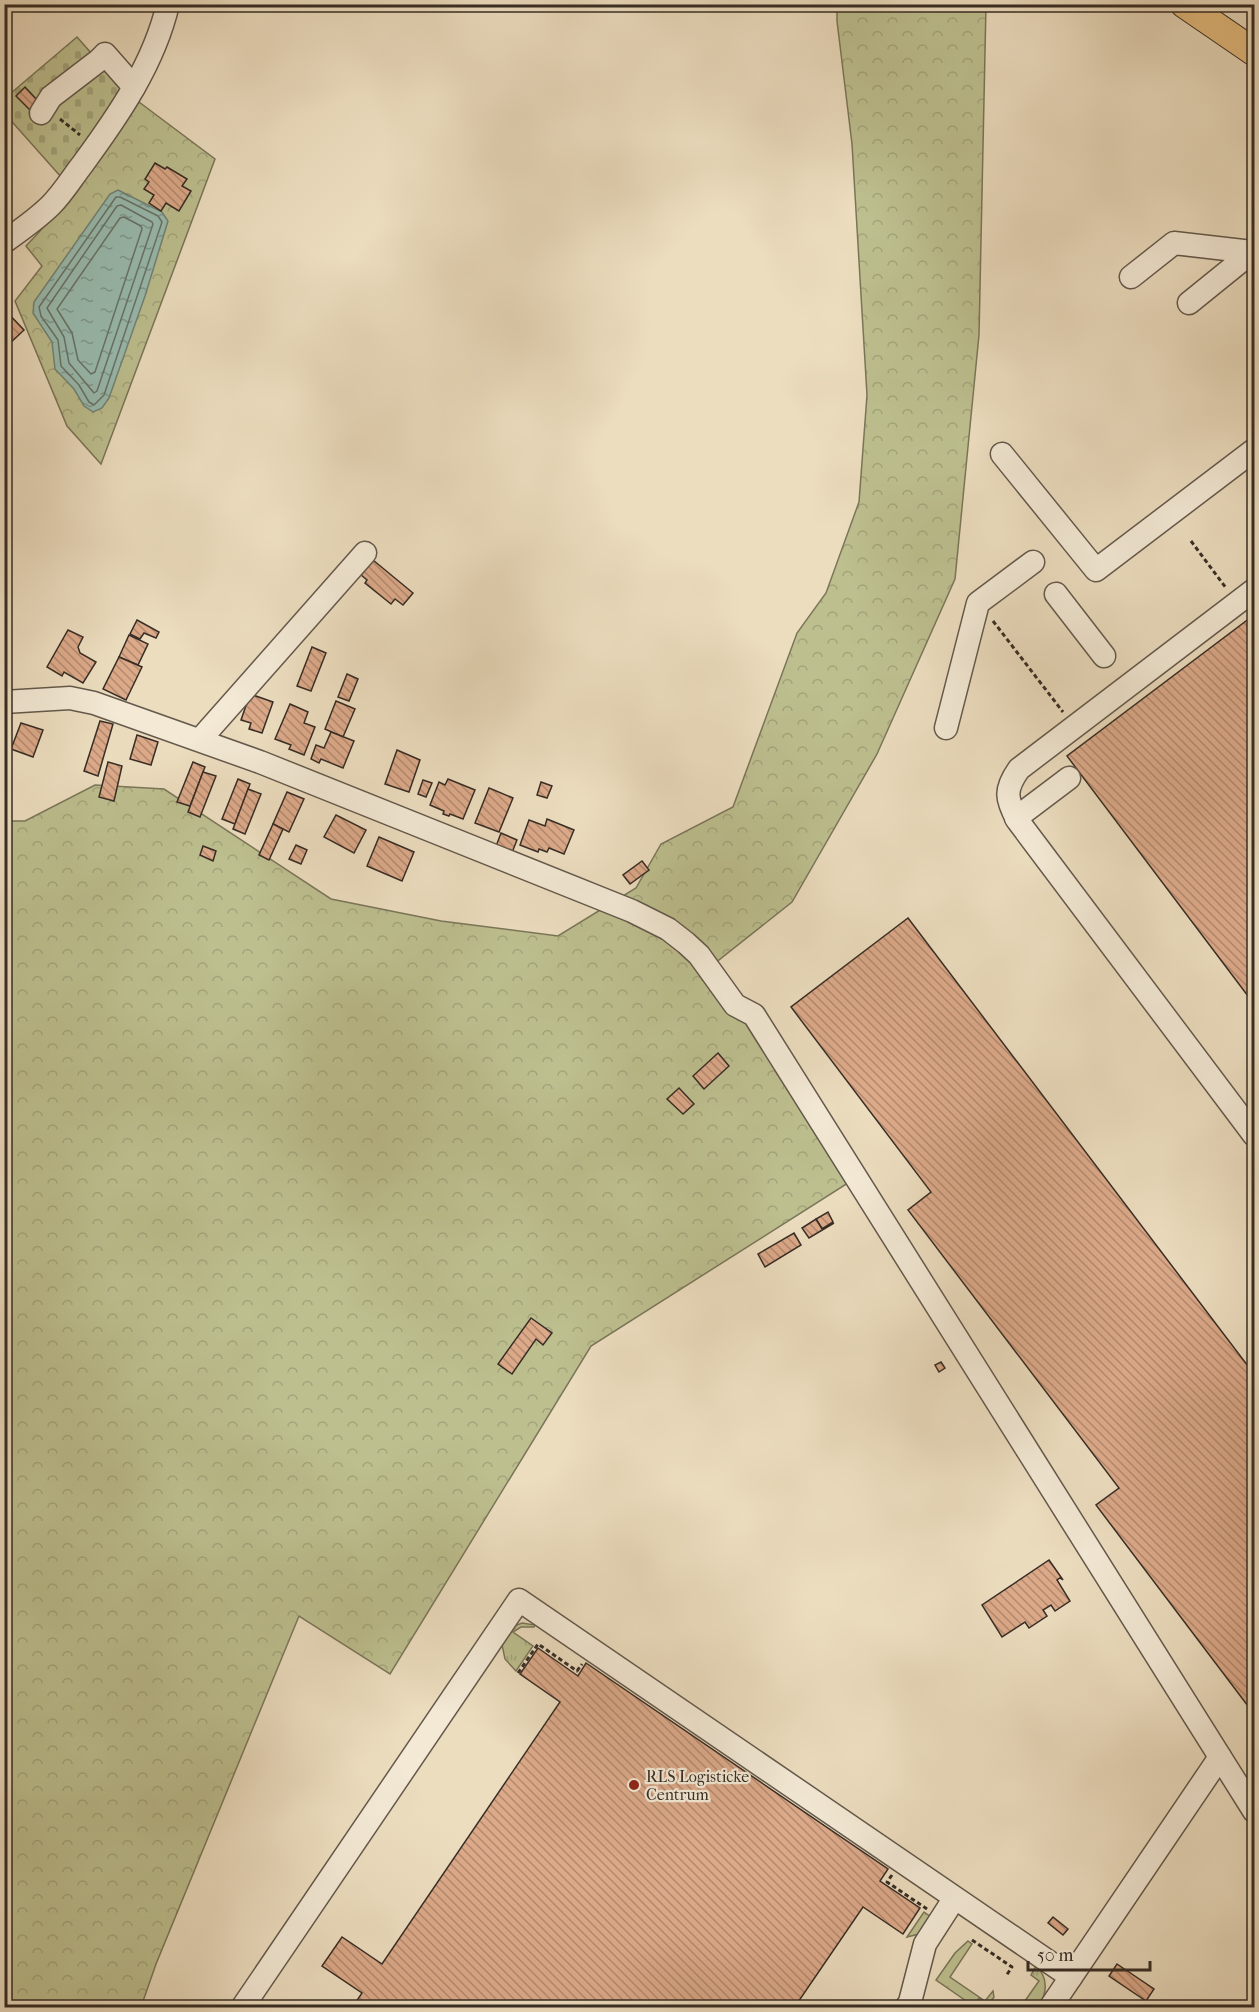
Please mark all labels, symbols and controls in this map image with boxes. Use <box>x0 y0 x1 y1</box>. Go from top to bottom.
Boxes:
place label: RLS Logisticke Centrum <box>646 1767 749 1804</box>
marker: RLS Logisticke Centrum <box>627 1778 641 1792</box>
scale bar <box>1028 1934 1150 1972</box>
text: 50 m <box>1037 1945 1074 1966</box>

